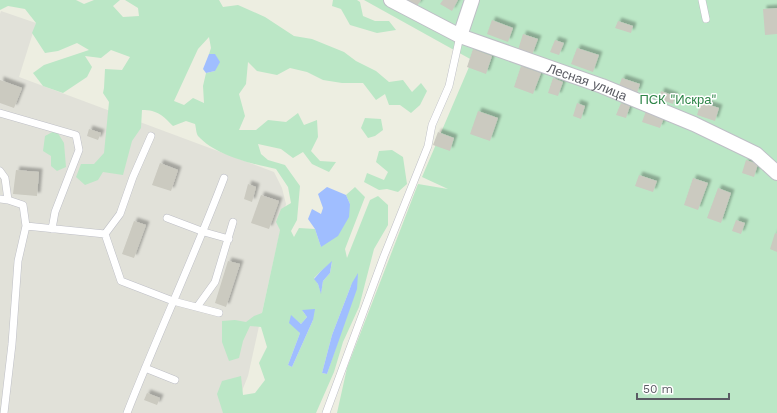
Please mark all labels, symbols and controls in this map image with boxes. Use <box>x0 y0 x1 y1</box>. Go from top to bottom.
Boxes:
street label: Лесная улица <box>545 60 630 103</box>
park label: ПСК "Искра" <box>639 92 717 107</box>
scale bar <box>637 375 729 401</box>
text: 50 m <box>643 382 673 396</box>

